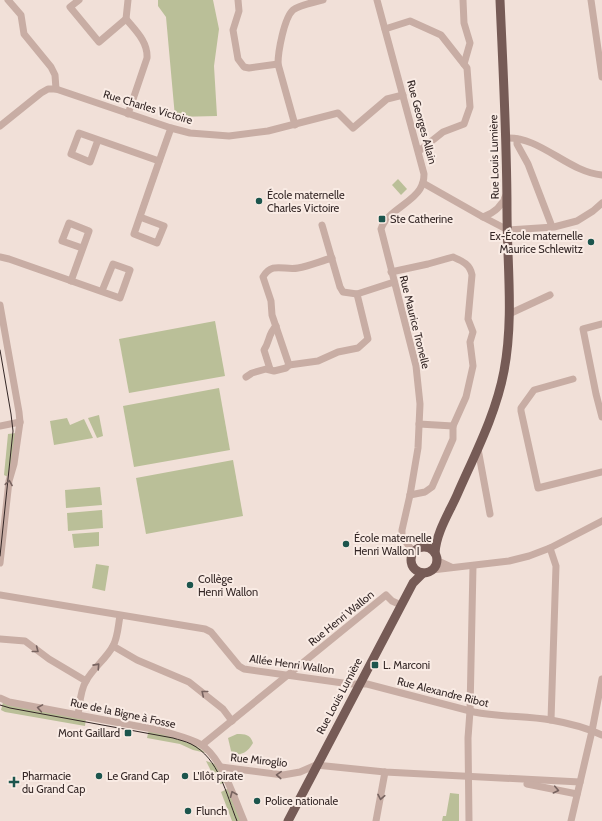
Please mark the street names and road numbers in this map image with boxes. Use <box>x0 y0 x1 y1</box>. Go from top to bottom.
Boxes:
street label: Rue Georges Allain <box>404 78 440 166</box>
street label: Rue Charles Victoire <box>102 87 195 127</box>
street label: Rue Louis Lumière <box>486 114 502 199</box>
street label: Rue Maurice Tronelle <box>397 274 433 371</box>
street label: Rue Henri Wallon <box>305 587 377 649</box>
street label: Allée Henri Wallon <box>249 651 335 677</box>
street label: Rue Louis Lumière <box>313 655 365 737</box>
street label: Rue Alexandre Ribot <box>396 674 491 710</box>
street label: Rue de la Bigne à Fosse <box>69 695 177 731</box>
street label: Rue Miroglio <box>230 750 288 770</box>

